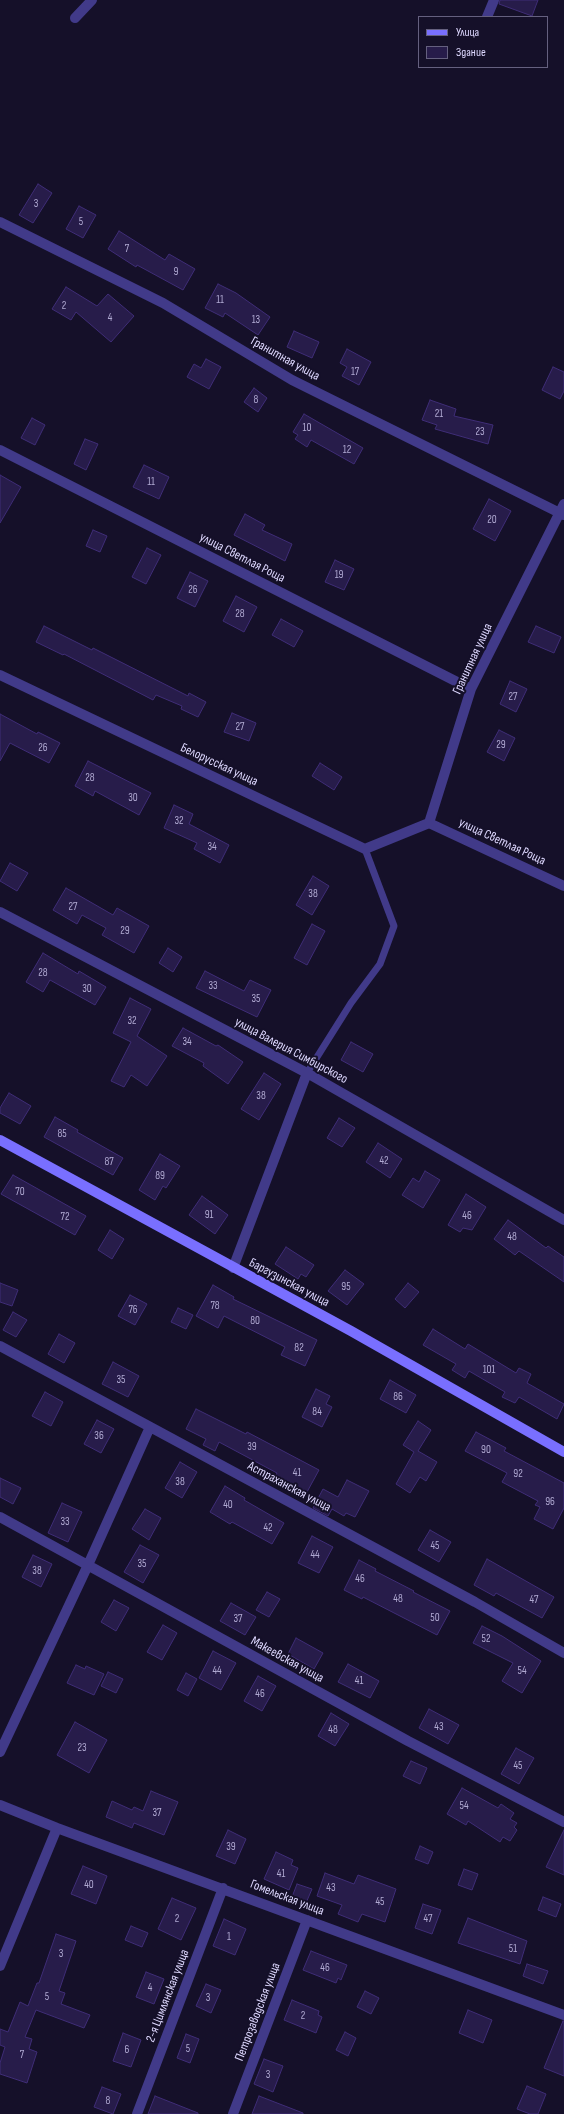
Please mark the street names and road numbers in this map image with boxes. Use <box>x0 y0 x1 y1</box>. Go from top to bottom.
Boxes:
street label: Гранитная улица <box>248 334 322 384</box>
street label: улица Светлая Роща <box>197 530 287 586</box>
street label: Гранитная улица <box>450 621 496 697</box>
street label: Белорусская улица <box>178 740 260 790</box>
street label: улица Светлая Роща <box>456 815 548 869</box>
street label: улица Валерия Симбирского <box>232 1015 350 1087</box>
street label: Баргузинская улица <box>246 1255 332 1311</box>
street label: Астраханская улица <box>245 1458 333 1516</box>
street label: Макеевская улица <box>248 1634 326 1686</box>
street label: Гомельская улица <box>248 1877 326 1919</box>
street label: 2-я Цимлянская улица <box>143 1947 193 2045</box>
street label: Петрозаводская улица <box>232 1961 284 2063</box>

